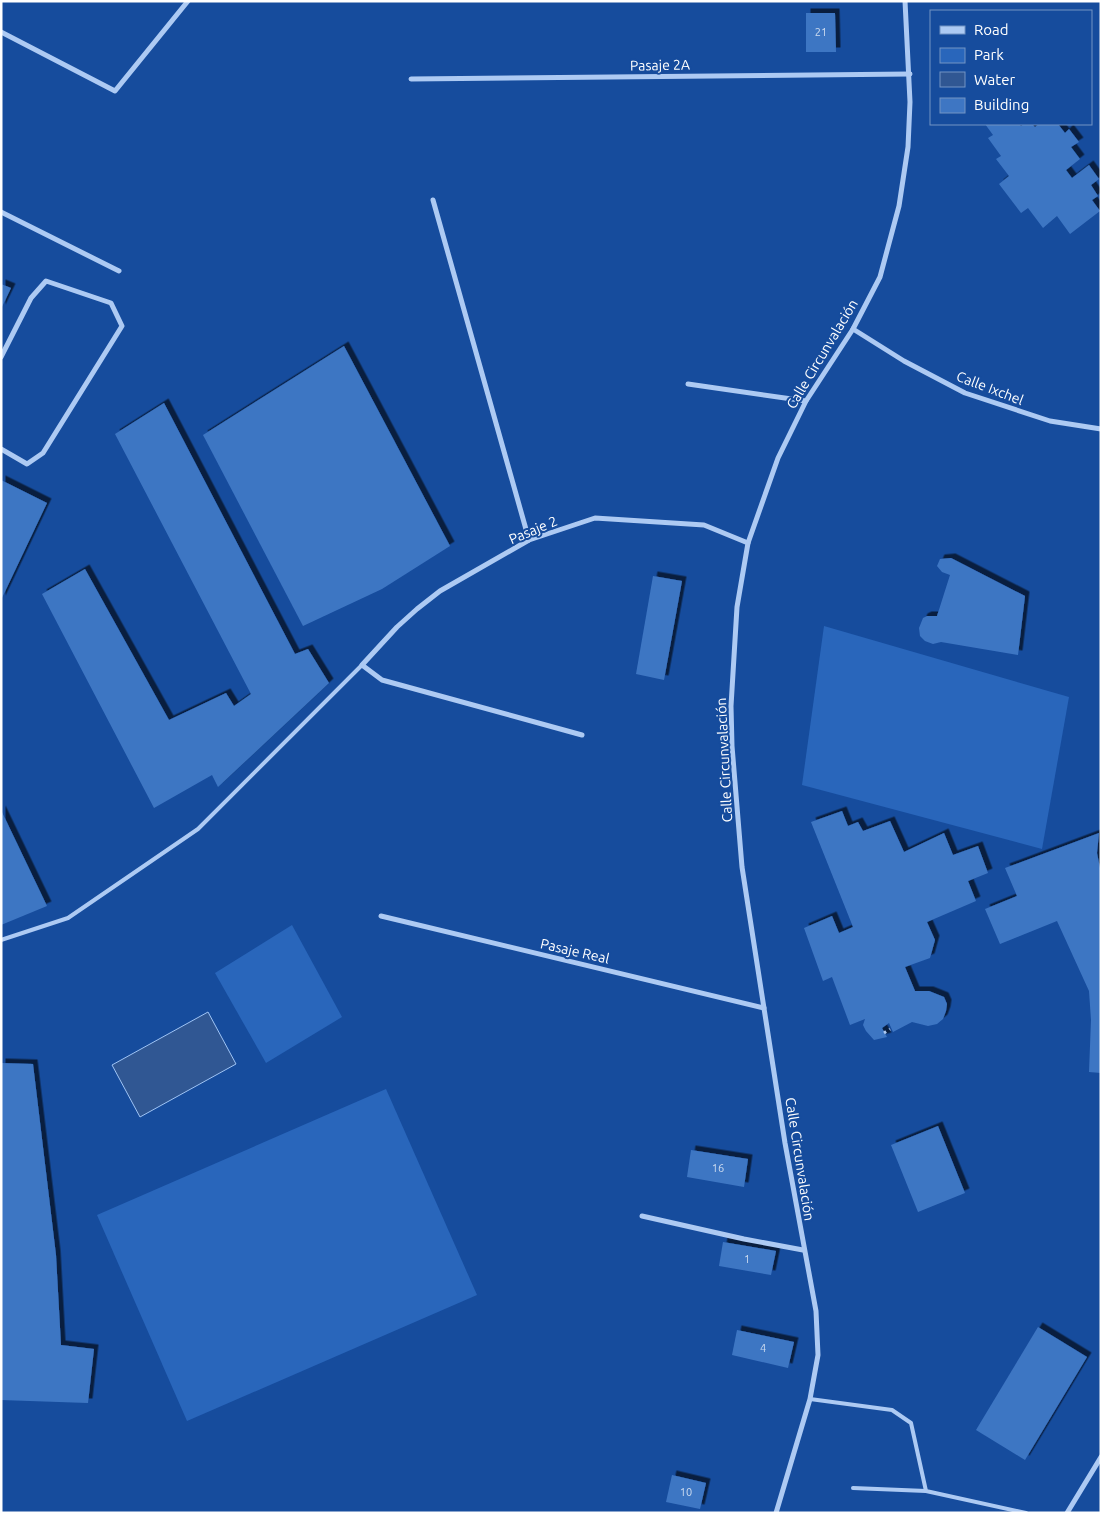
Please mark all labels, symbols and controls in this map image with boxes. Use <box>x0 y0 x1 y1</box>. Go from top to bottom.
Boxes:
legend <box>930 10 1092 125</box>
text: Road <box>974 21 1009 38</box>
house number: 21 <box>815 26 827 38</box>
text: Park <box>974 46 1004 63</box>
street label: Pasaje 2A <box>630 56 690 74</box>
text: Water <box>974 71 1015 88</box>
text: Building <box>974 96 1029 113</box>
street label: Calle Circunvalación <box>783 296 861 412</box>
street label: Calle Ixchel <box>954 368 1026 408</box>
street label: Pasaje 2 <box>506 513 560 547</box>
street label: Calle Circunvalación <box>713 697 735 823</box>
street label: Pasaje Real <box>539 935 611 967</box>
street label: Calle Circunvalación <box>782 1096 818 1222</box>
house number: 16 <box>712 1162 724 1174</box>
house number: 1 <box>744 1253 750 1265</box>
house number: 4 <box>760 1342 766 1354</box>
house number: 10 <box>680 1486 692 1498</box>

